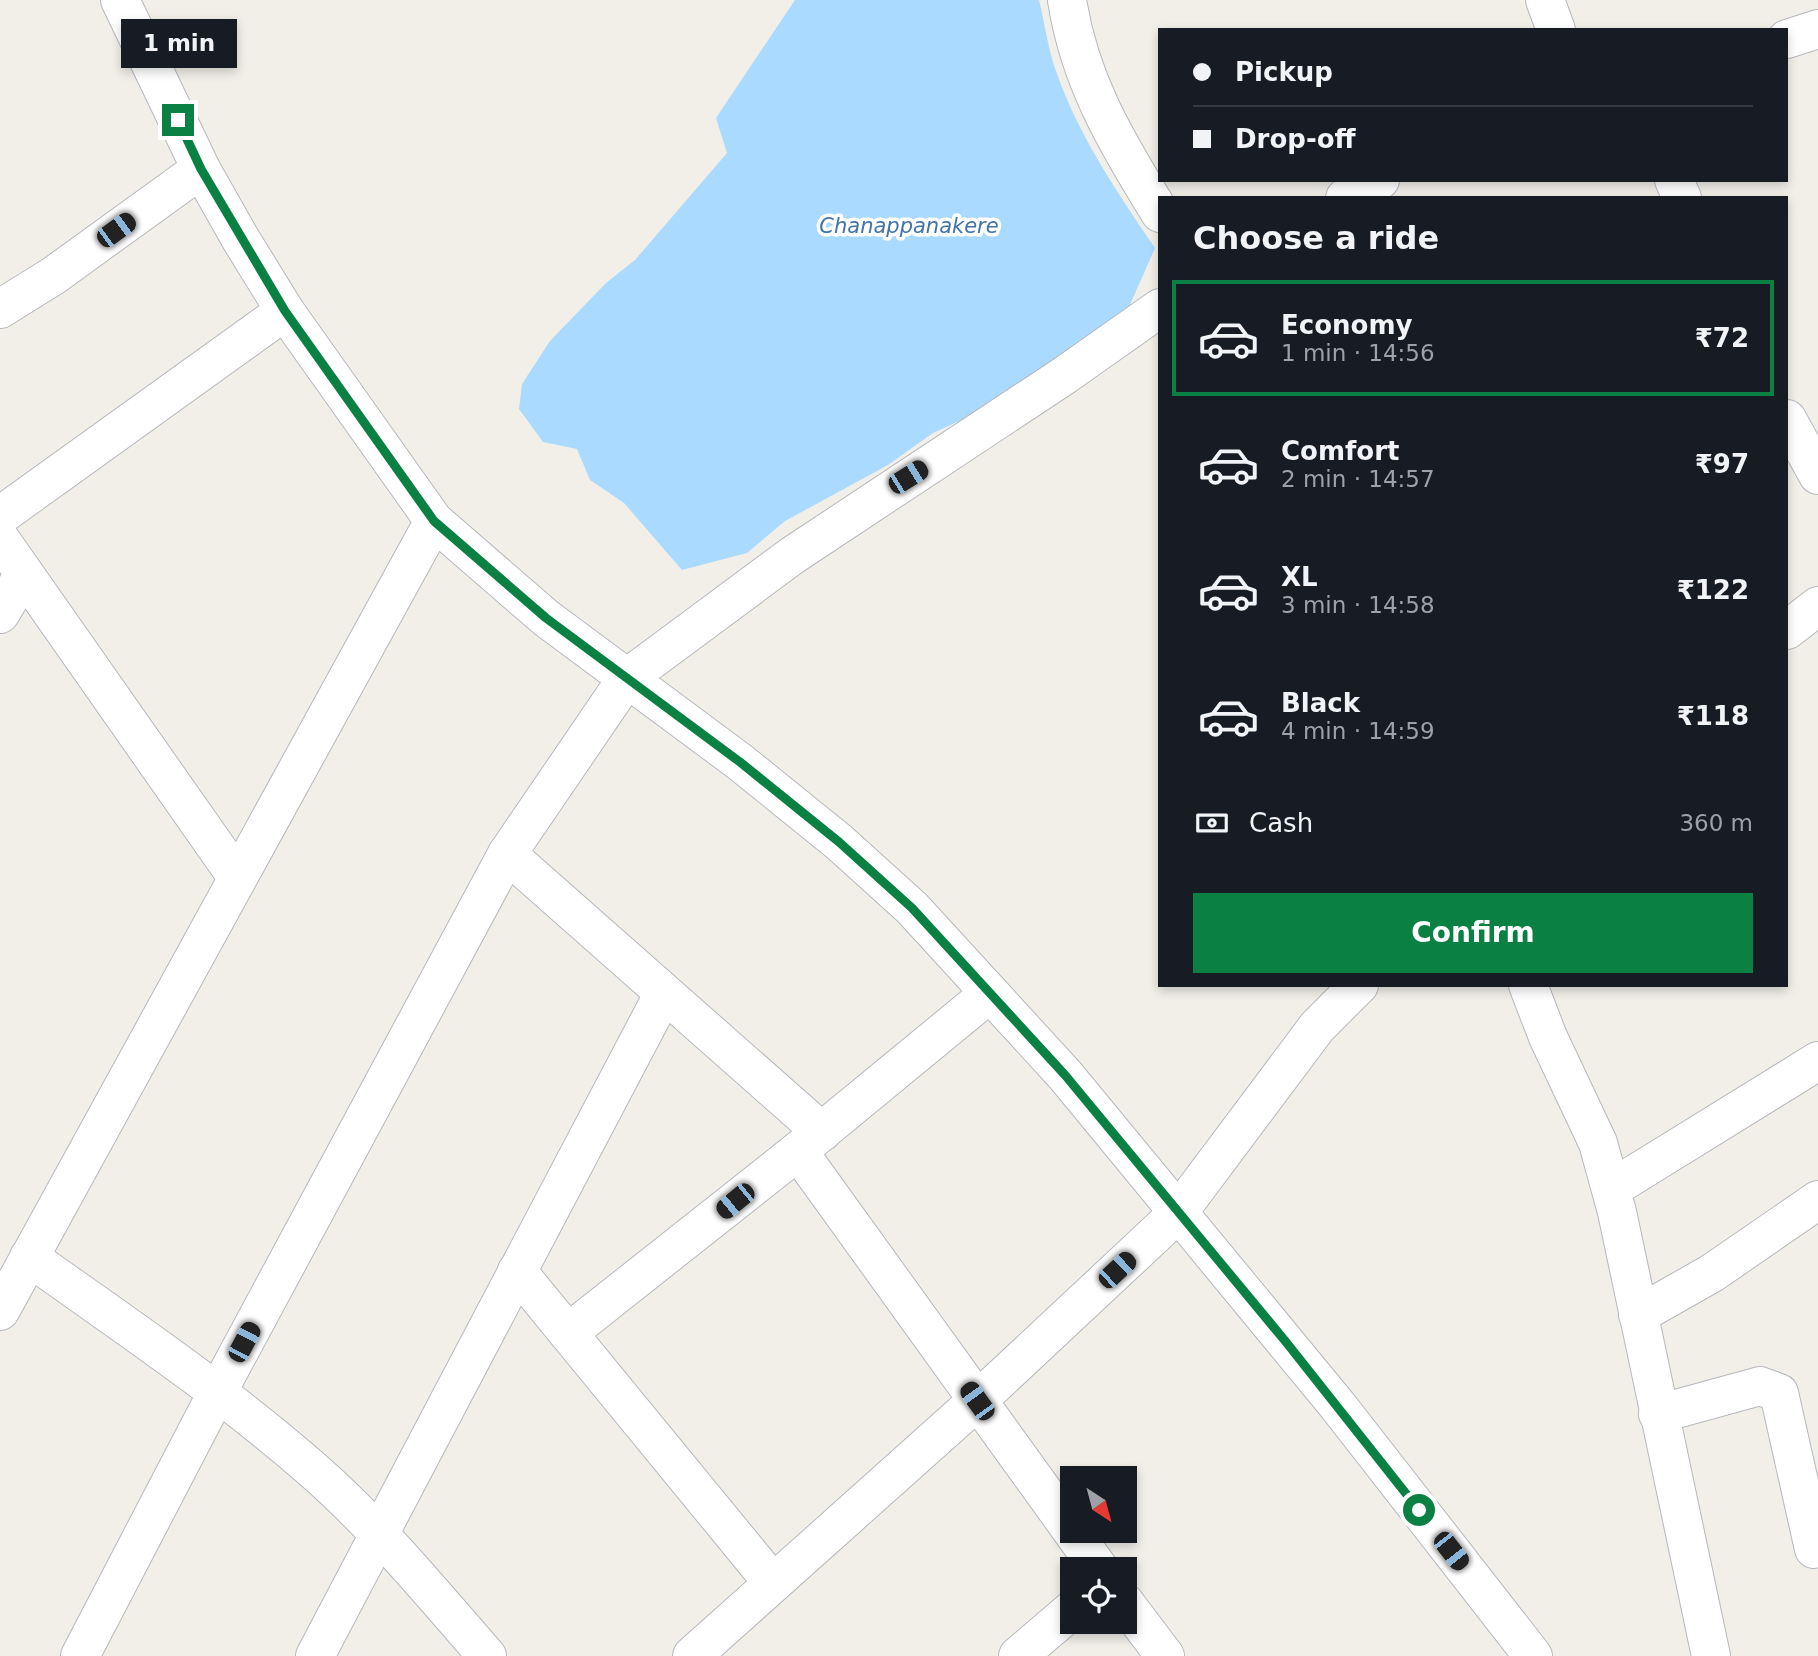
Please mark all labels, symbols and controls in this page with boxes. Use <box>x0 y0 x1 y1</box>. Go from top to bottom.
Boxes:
callout: 1 min <box>120 18 236 68</box>
text: 1 min <box>143 30 215 56</box>
text: Pickup <box>1235 57 1333 87</box>
route end <box>162 104 194 136</box>
text: Drop-off <box>1235 124 1356 154</box>
car <box>93 209 140 251</box>
water label: Chanappanakere <box>819 214 999 238</box>
text: Choose a ride <box>1193 219 1439 257</box>
icon: car <box>1197 307 1260 370</box>
text: Economy <box>1281 310 1412 340</box>
text: ₹72 <box>1695 323 1749 353</box>
text: 1 min · 14:56 <box>1281 340 1435 366</box>
icon: car <box>1197 433 1260 496</box>
text: Comfort <box>1281 436 1399 466</box>
text: ₹97 <box>1695 449 1749 479</box>
car <box>885 457 932 497</box>
text: 2 min · 14:57 <box>1281 466 1435 492</box>
icon: car <box>1197 559 1260 622</box>
text: XL <box>1281 562 1318 592</box>
text: ₹122 <box>1677 575 1749 605</box>
text: 3 min · 14:58 <box>1281 592 1435 618</box>
icon: car <box>1197 685 1260 748</box>
text: Black <box>1281 688 1360 718</box>
text: ₹118 <box>1677 701 1749 731</box>
text: 4 min · 14:59 <box>1281 718 1435 744</box>
icon: cash <box>1193 804 1231 842</box>
text: Cash <box>1249 808 1313 838</box>
text: 360 m <box>1679 810 1753 836</box>
button: Confirm <box>1193 893 1753 973</box>
car <box>713 1180 758 1222</box>
car <box>1095 1248 1140 1292</box>
car <box>225 1319 264 1365</box>
car <box>957 1378 998 1424</box>
north arrow <box>1060 1466 1138 1544</box>
map controls <box>1060 1466 1137 1634</box>
route start <box>1403 1494 1435 1526</box>
car <box>1430 1528 1473 1574</box>
button: locate <box>1060 1557 1137 1634</box>

